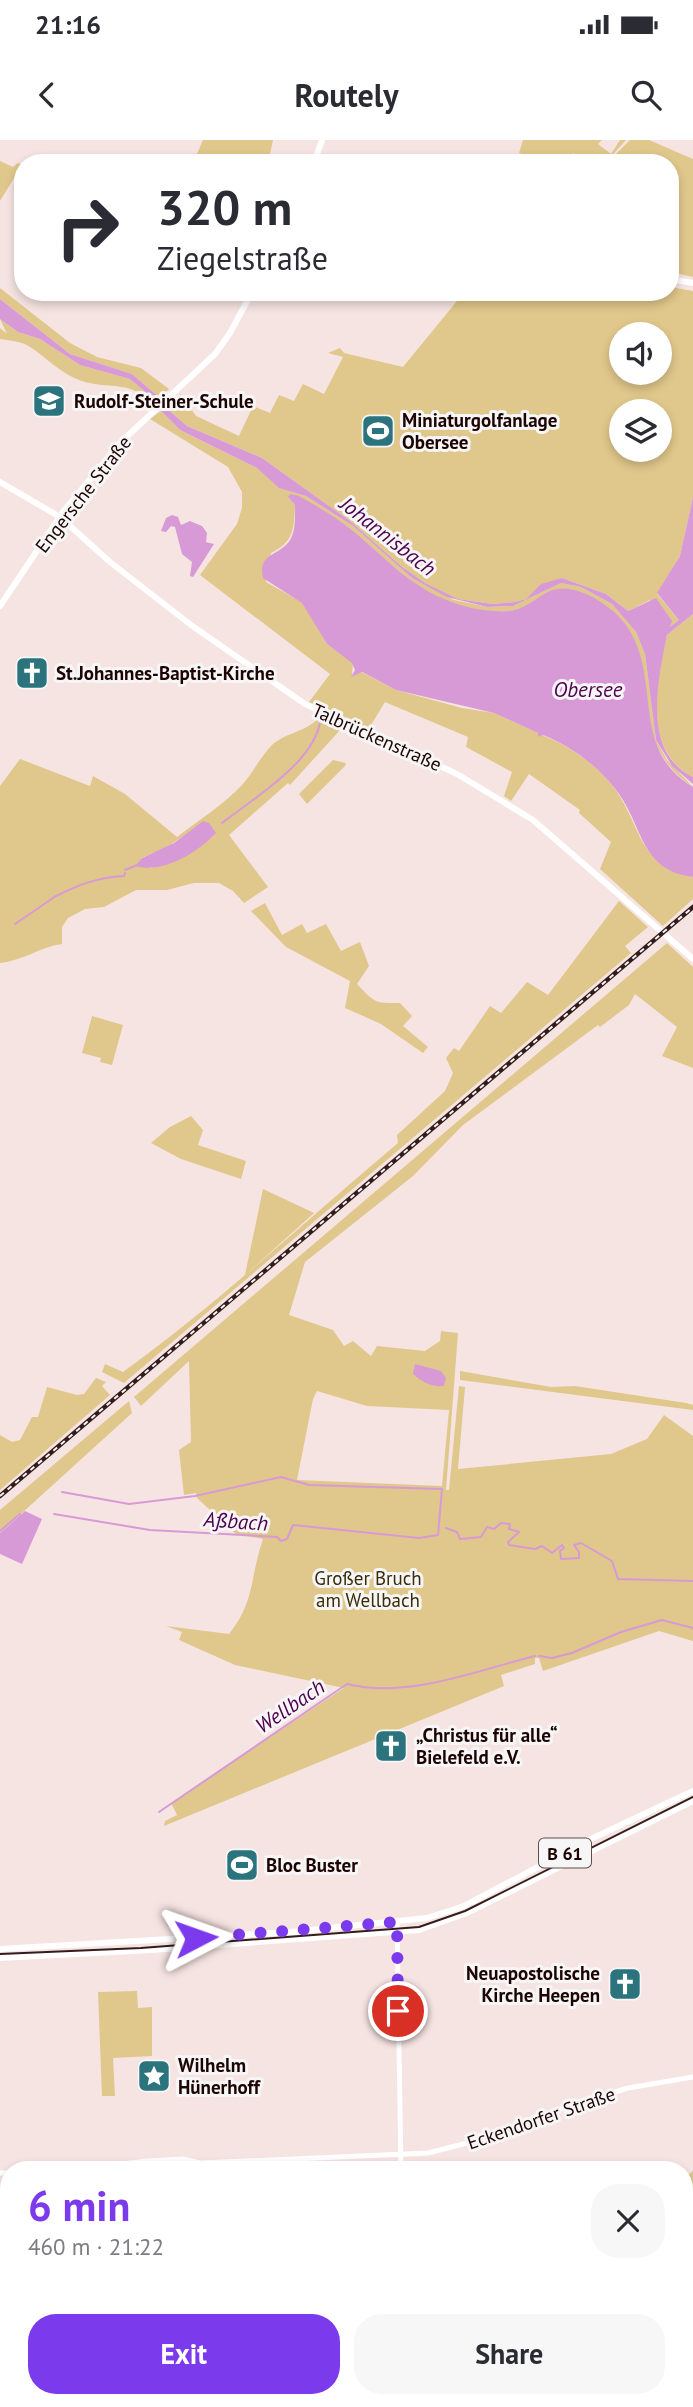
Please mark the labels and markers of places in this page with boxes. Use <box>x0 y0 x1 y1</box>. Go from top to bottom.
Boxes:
school or university icon: Rudolf-Steiner-Schule <box>30 382 68 420</box>
place label: Rudolf-Steiner-Schule <box>74 389 254 413</box>
place label: Miniaturgolfanlage Obersee <box>402 408 557 454</box>
sports icon: Miniaturgolfanlage Obersee <box>359 412 397 450</box>
church icon: St.Johannes-Baptist-Kirche <box>13 654 51 692</box>
place label: St.Johannes-Baptist-Kirche <box>56 661 275 685</box>
place label: „Christus für alle“ Bielefeld e.V. <box>416 1723 557 1769</box>
church icon: „Christus für alle“ Bielefeld e.V. <box>372 1727 410 1765</box>
sports icon: Bloc Buster <box>223 1846 261 1884</box>
place label: Bloc Buster <box>266 1853 358 1877</box>
place label: Neuapostolische Kirche Heepen <box>466 1961 600 2007</box>
church icon: Neuapostolische Kirche Heepen <box>606 1965 644 2003</box>
pin <box>368 1981 428 2041</box>
place label: Wilhelm Hünerhoff <box>178 2053 262 2099</box>
place icon: Wilhelm Hünerhoff <box>135 2057 173 2095</box>

